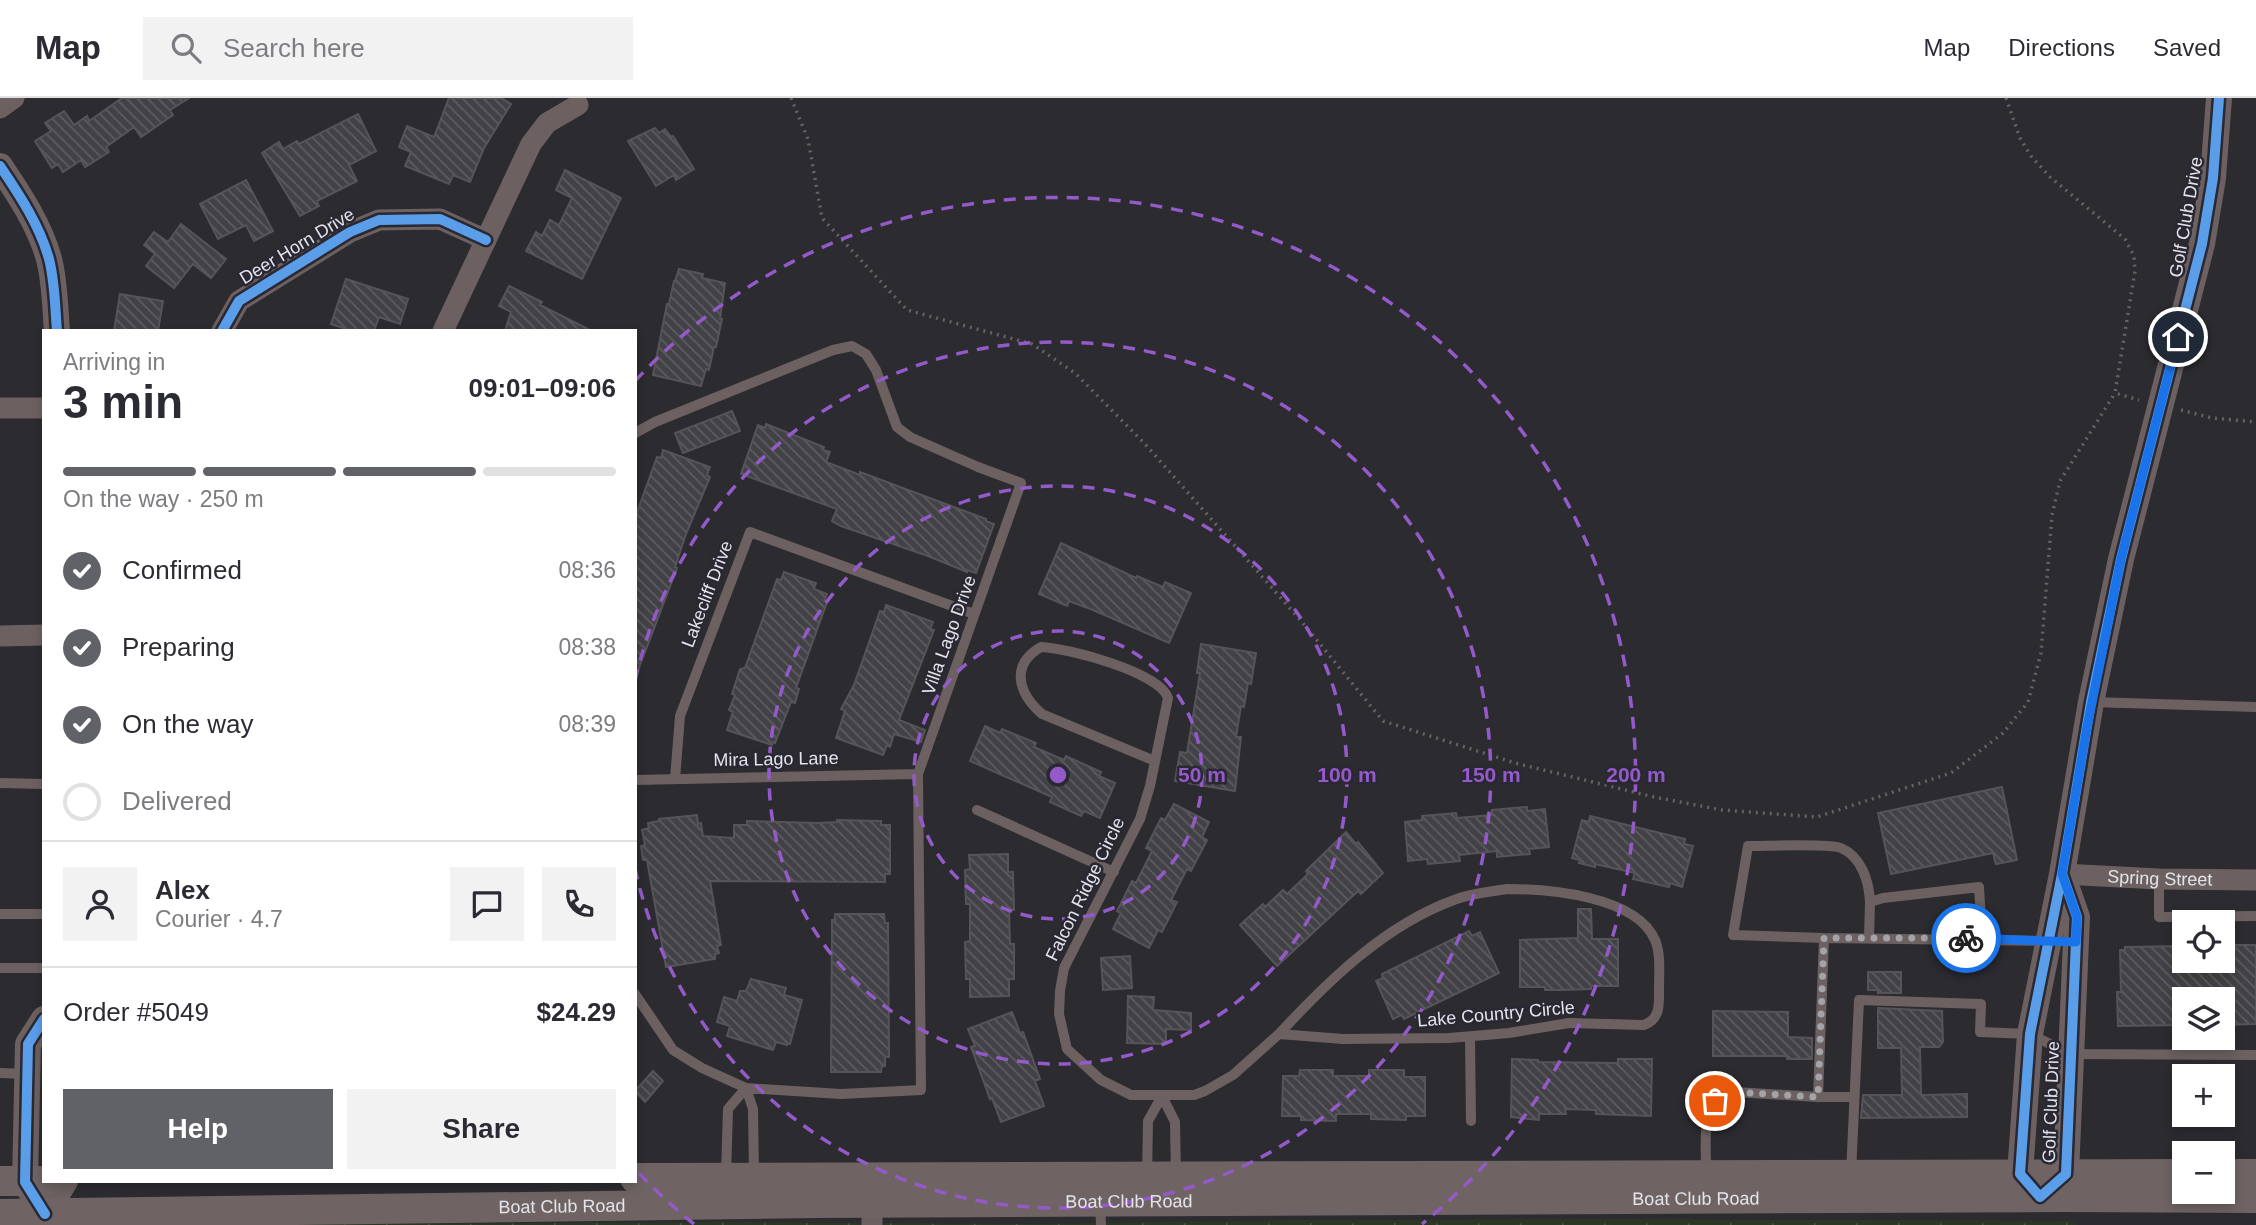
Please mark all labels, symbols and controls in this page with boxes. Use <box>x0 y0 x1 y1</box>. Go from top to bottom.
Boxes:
search box <box>143 17 633 80</box>
text: Map <box>35 29 101 66</box>
icon: search <box>167 29 205 67</box>
text: Search here <box>223 33 365 63</box>
text: Map <box>1924 34 1970 61</box>
text: Directions <box>2008 34 2115 61</box>
text: Saved <box>2153 34 2221 61</box>
street label: Golf Club Drive <box>2166 155 2206 279</box>
street label: Deer Horn Drive <box>236 204 358 288</box>
pin <box>2148 307 2208 367</box>
icon: home <box>2159 318 2197 356</box>
text: Arriving in <box>63 349 165 375</box>
text: 09:01–09:06 <box>469 373 616 403</box>
text: 3 min <box>63 376 183 428</box>
text: On the way · 250 m <box>63 486 264 512</box>
street label: Lakecliff Drive <box>677 538 737 650</box>
icon: check <box>63 552 101 590</box>
text: Confirmed <box>122 555 242 585</box>
text: 08:36 <box>558 557 616 583</box>
street label: Villa Lago Drive <box>918 572 980 698</box>
icon: check <box>63 629 101 667</box>
text: Preparing <box>122 632 235 662</box>
text: 08:38 <box>558 634 616 660</box>
icon: check <box>63 706 101 744</box>
text: On the way <box>122 709 254 739</box>
text: 08:39 <box>558 711 616 737</box>
street label: Mira Lago Lane <box>713 748 839 770</box>
centre of rings <box>1046 763 1070 787</box>
text: 50 m <box>1178 763 1226 786</box>
text: 100 m <box>1317 763 1377 786</box>
text: 150 m <box>1461 763 1521 786</box>
text: 200 m <box>1606 763 1666 786</box>
text: Delivered <box>122 786 232 816</box>
street label: Falcon Ridge Circle <box>1042 814 1128 964</box>
street label: Spring Street <box>2107 866 2213 890</box>
button: person <box>63 867 137 941</box>
button: chat <box>450 867 524 941</box>
button: phone <box>542 867 616 941</box>
text: Alex <box>155 875 210 905</box>
courier <box>1931 903 2001 973</box>
text: Courier · 4.7 <box>155 906 283 932</box>
map controls <box>2172 910 2235 1204</box>
button: locate <box>2172 910 2235 973</box>
icon: bike <box>1947 919 1985 957</box>
button: layers <box>2172 987 2235 1050</box>
text: Order #5049 <box>63 997 209 1027</box>
text: $24.29 <box>536 997 616 1027</box>
street label: Lake Country Circle <box>1416 997 1576 1031</box>
street label: Golf Club Drive <box>2039 1041 2063 1163</box>
button: + <box>2172 1064 2235 1127</box>
pin <box>1685 1071 1745 1131</box>
icon: bag <box>1696 1082 1734 1120</box>
button: Help <box>63 1089 333 1169</box>
button: Share <box>347 1089 616 1169</box>
button: − <box>2172 1141 2235 1204</box>
street label: Boat Club Road <box>1632 1188 1760 1209</box>
street label: Boat Club Road <box>1065 1191 1193 1212</box>
street label: Boat Club Road <box>498 1196 626 1217</box>

